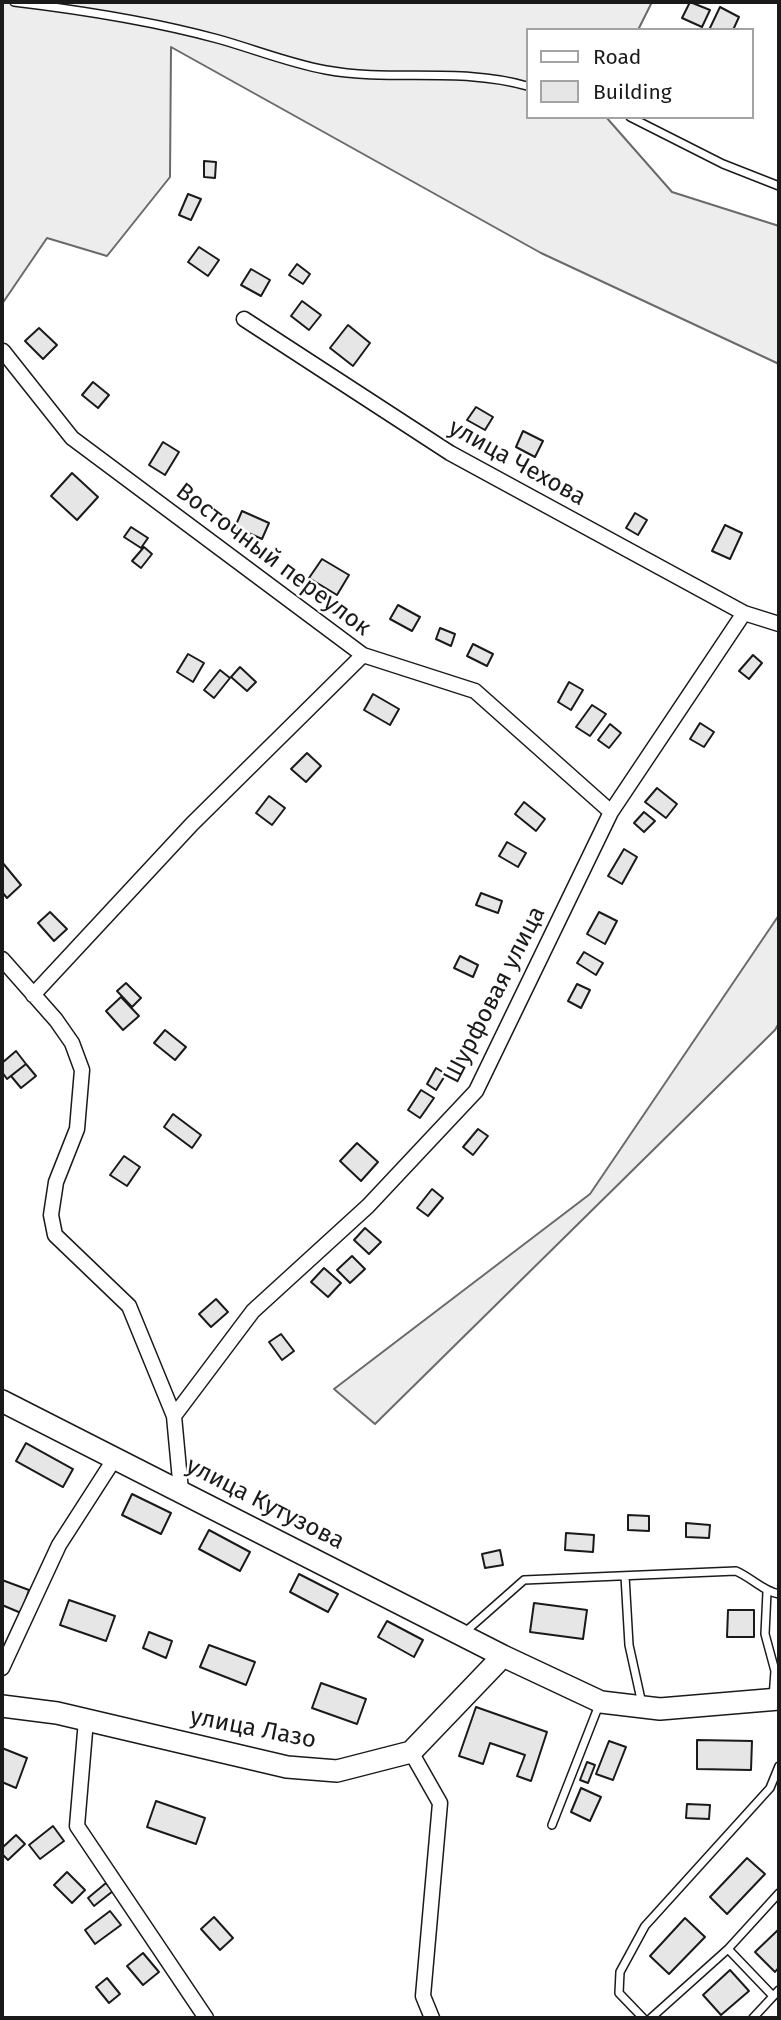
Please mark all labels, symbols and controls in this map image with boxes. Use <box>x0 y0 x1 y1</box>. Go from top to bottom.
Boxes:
legend <box>526 28 753 119</box>
text: Road <box>593 44 641 70</box>
text: Building <box>593 79 672 105</box>
street label: улица Чехова <box>443 413 591 513</box>
street label: Восточный переулок <box>170 477 376 643</box>
street label: Шурфовая улица <box>438 902 552 1088</box>
street label: улица Кутузова <box>181 1452 349 1556</box>
street label: улица Лазо <box>187 1703 319 1755</box>

